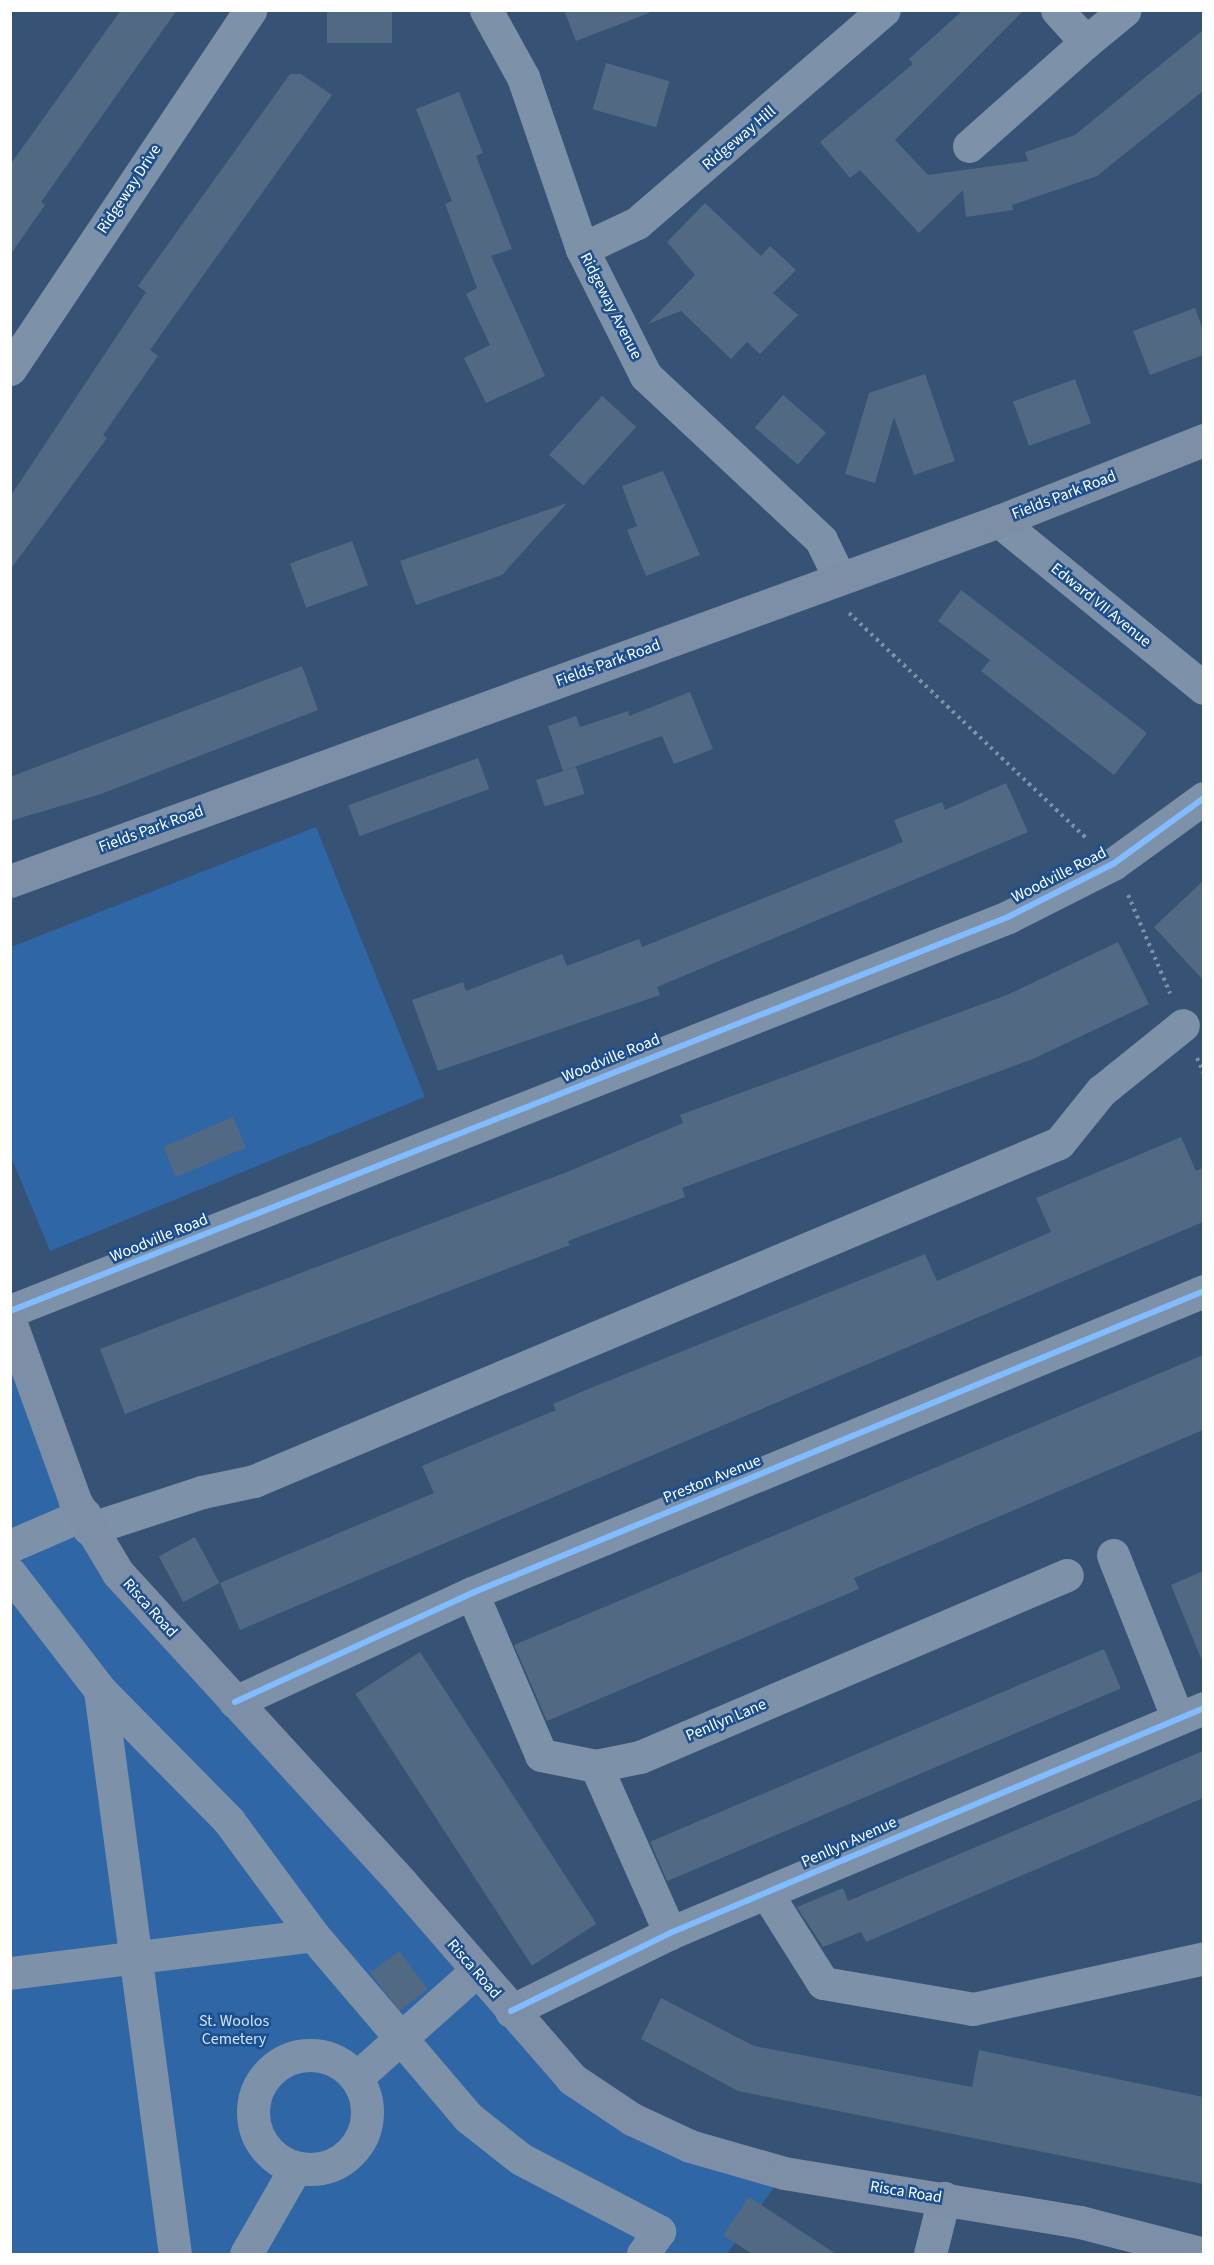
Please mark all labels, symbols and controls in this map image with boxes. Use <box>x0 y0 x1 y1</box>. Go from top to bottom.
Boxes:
street label: Ridgeway Hill <box>698 102 780 174</box>
street label: Ridgeway Drive <box>93 141 165 237</box>
street label: Ridgeway Avenue <box>576 249 646 363</box>
street label: Fields Park Road <box>1009 466 1119 524</box>
street label: Edward VII Avenue <box>1047 559 1155 651</box>
street label: Fields Park Road <box>553 635 663 691</box>
street label: Fields Park Road <box>96 801 206 857</box>
street label: Woodville Road <box>1008 843 1110 907</box>
street label: Woodville Road <box>559 1030 663 1086</box>
street label: Woodville Road <box>107 1210 211 1266</box>
street label: Preston Avenue <box>660 1451 764 1507</box>
street label: Risca Road <box>119 1575 181 1641</box>
street label: Penllyn Lane <box>683 1694 769 1746</box>
street label: Penllyn Avenue <box>798 1812 900 1872</box>
street label: Risca Road <box>443 1935 505 2003</box>
park label: St. Woolos Cemetery <box>199 2011 269 2049</box>
street label: Risca Road <box>869 2177 943 2207</box>

